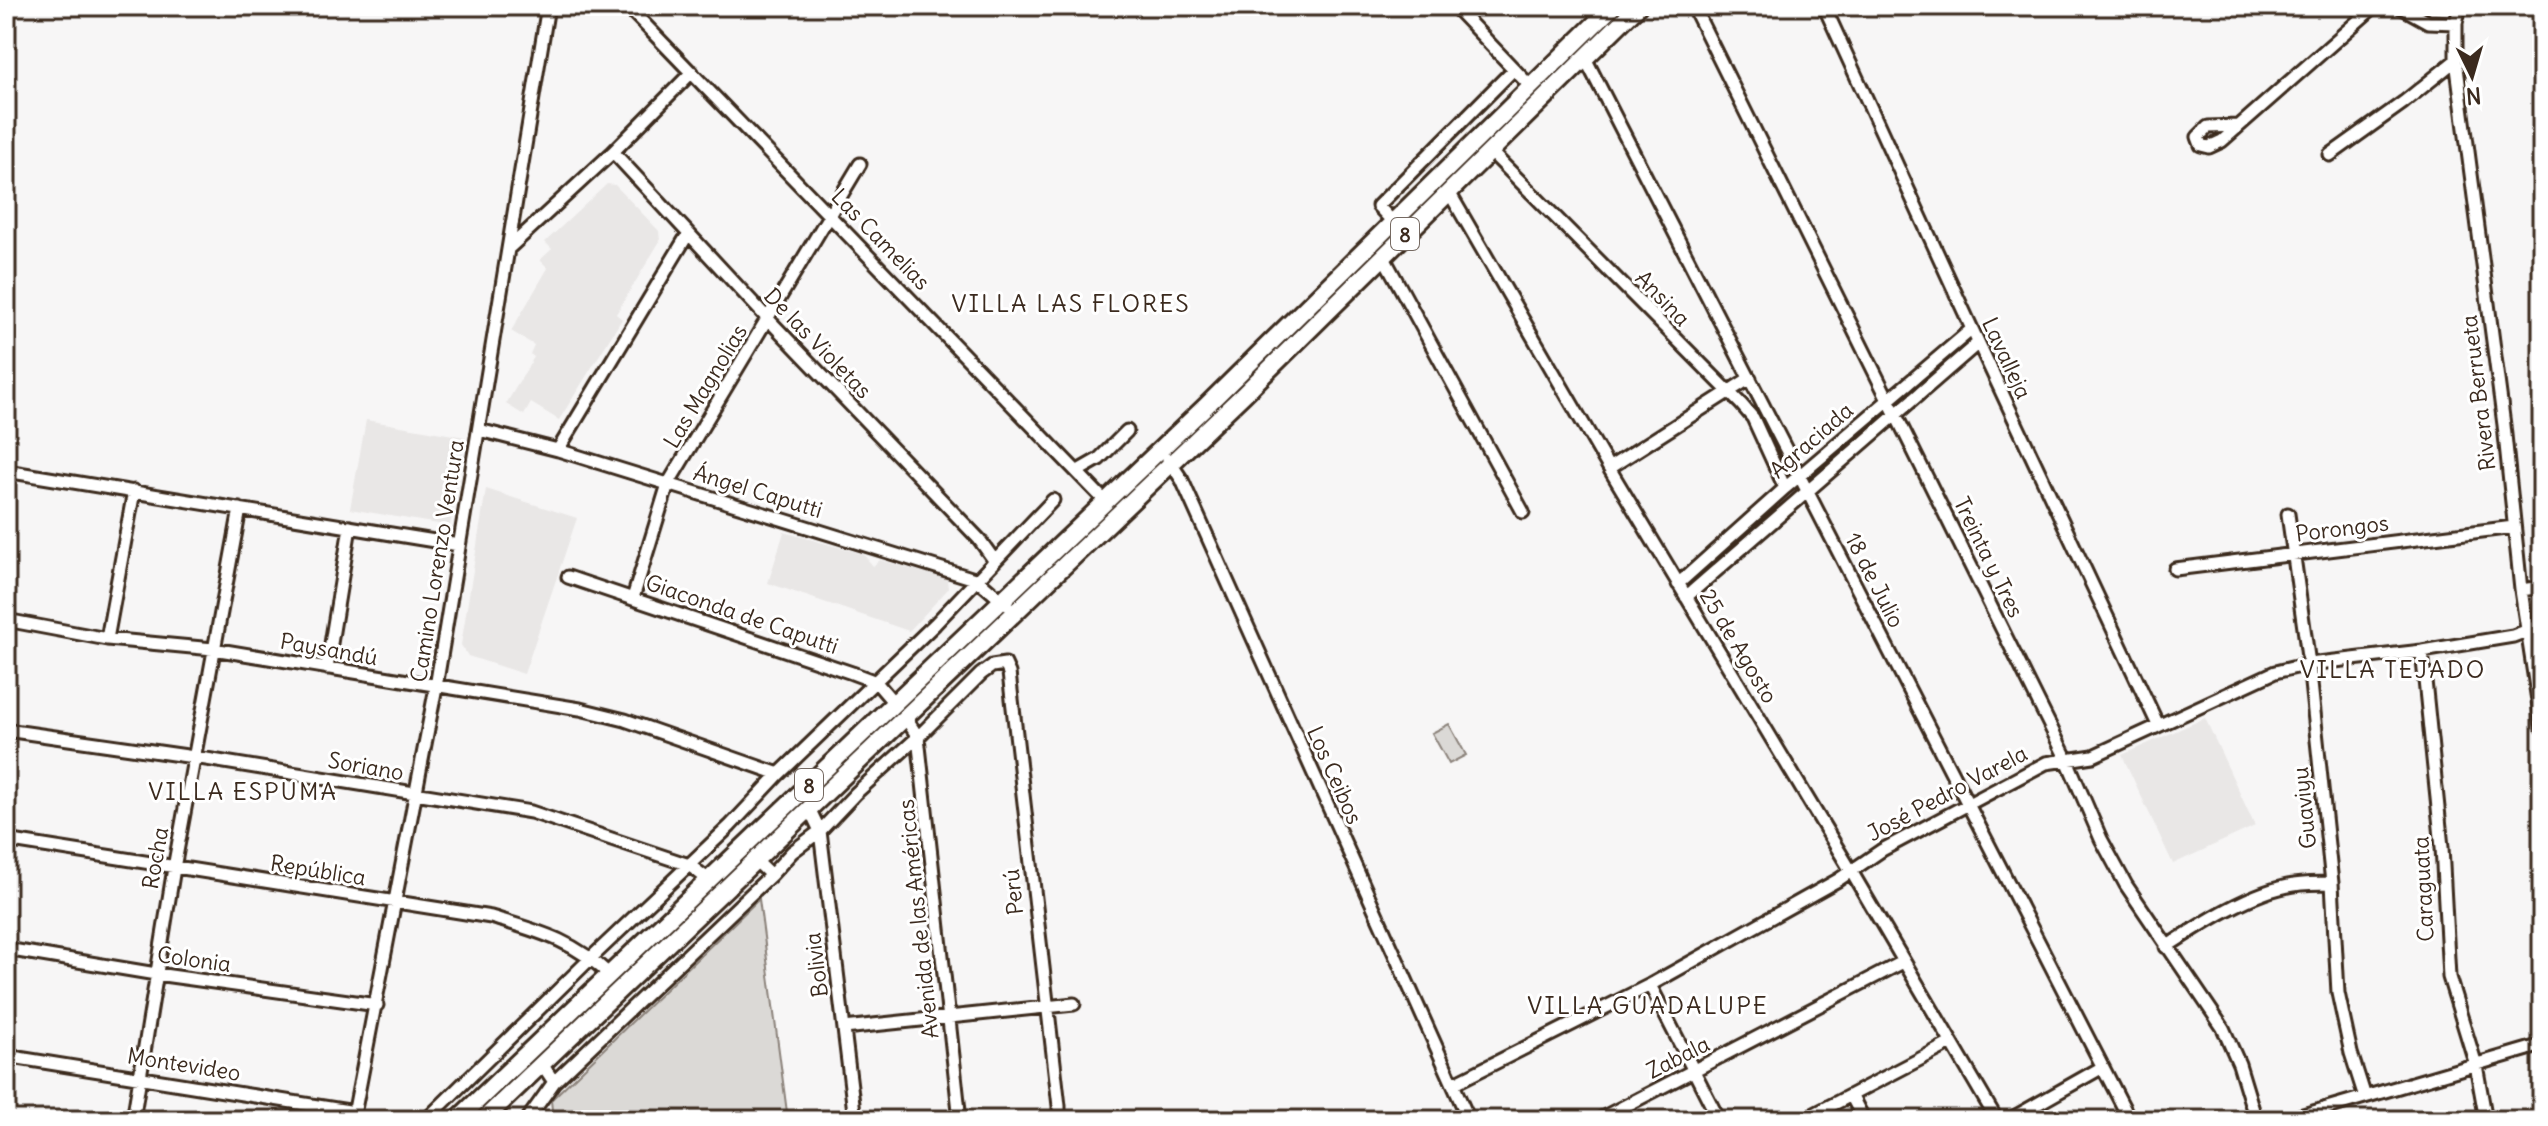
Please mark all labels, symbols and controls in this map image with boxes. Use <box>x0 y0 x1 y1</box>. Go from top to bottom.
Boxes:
north arrow <box>2432 36 2512 116</box>
text: N <box>2465 81 2483 111</box>
street label: Las Camelias <box>826 182 936 296</box>
road number: 8 <box>1391 218 1419 250</box>
street label: Ansina <box>1630 264 1696 332</box>
street label: De las Violetas <box>758 282 878 404</box>
district label: VILLA LAS FLORES <box>951 288 1191 318</box>
street label: Lavalleja <box>1976 313 2038 403</box>
street label: Rivera Berrueta <box>2455 313 2501 473</box>
street label: Las Magnolias <box>657 319 753 453</box>
street label: Agraciada <box>1763 396 1859 484</box>
street label: Camino Lorenzo Ventura <box>404 438 470 684</box>
street label: Ángel Caputti <box>690 458 826 524</box>
street label: Treinta y Tres <box>1948 492 2030 622</box>
street label: Porongos <box>2294 508 2390 548</box>
street label: 18 de Julio <box>1839 528 1911 632</box>
street label: Giaconda de Caputti <box>642 568 842 660</box>
street label: 25 de Agosto <box>1694 584 1784 708</box>
street label: Paysandú <box>278 627 380 671</box>
district label: VILLA TEJADO <box>2300 654 2486 684</box>
street label: Los Ceibos <box>1301 722 1369 828</box>
street label: José Pedro Varela <box>1862 739 2032 847</box>
street label: Soriano <box>326 746 406 786</box>
street label: Guaviyu <box>2286 766 2322 850</box>
road number: 8 <box>795 769 823 801</box>
district label: VILLA ESPUMA <box>148 776 338 806</box>
street label: Avenida de las Américas <box>892 798 944 1040</box>
street label: Rocha <box>136 825 174 891</box>
street label: Caraguata <box>2406 836 2440 942</box>
street label: República <box>268 849 368 891</box>
street label: Perú <box>997 867 1029 916</box>
street label: Bolivia <box>798 931 834 999</box>
street label: Colonia <box>155 940 233 978</box>
district label: VILLA GUADALUPE <box>1527 990 1769 1020</box>
street label: Zabala <box>1642 1029 1714 1085</box>
street label: Montevideo <box>125 1041 243 1087</box>

